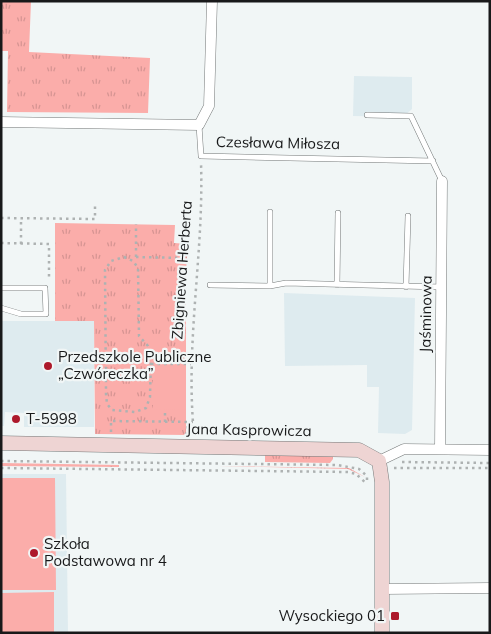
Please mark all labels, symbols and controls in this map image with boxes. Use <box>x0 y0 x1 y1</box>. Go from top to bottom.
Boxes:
street label: Czesława Miłosza <box>216 132 340 153</box>
street label: Zbigniewa Herberta <box>167 200 196 340</box>
street label: Jaśminowa <box>415 275 436 353</box>
place label: Przedszkole Publiczne „Czwóreczka” <box>58 347 211 383</box>
marker: Przedszkole Publiczne „Czwóreczka” <box>42 360 54 372</box>
place label: T-5998 <box>26 409 77 428</box>
marker: T-5998 <box>10 413 22 425</box>
street label: Jana Kasprowicza <box>186 419 312 440</box>
place label: Szkoła Podstawowa nr 4 <box>44 534 167 570</box>
marker: Szkoła Podstawowa nr 4 <box>28 547 40 559</box>
place label: Wysockiego 01 <box>279 606 385 625</box>
marker: Wysockiego 01 <box>389 610 401 622</box>

